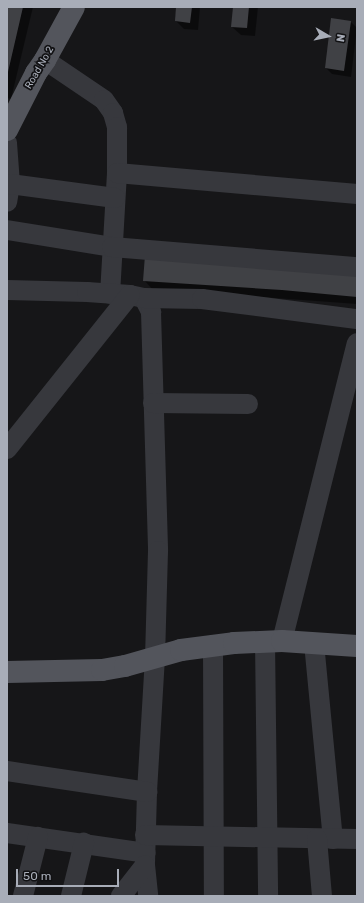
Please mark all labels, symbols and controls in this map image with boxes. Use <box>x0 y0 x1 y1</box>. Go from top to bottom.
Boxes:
north arrow <box>308 16 348 56</box>
text: N <box>333 33 347 43</box>
street label: Road No 2 <box>23 45 57 91</box>
scale bar <box>18 861 121 887</box>
text: 50 m <box>23 869 51 883</box>

